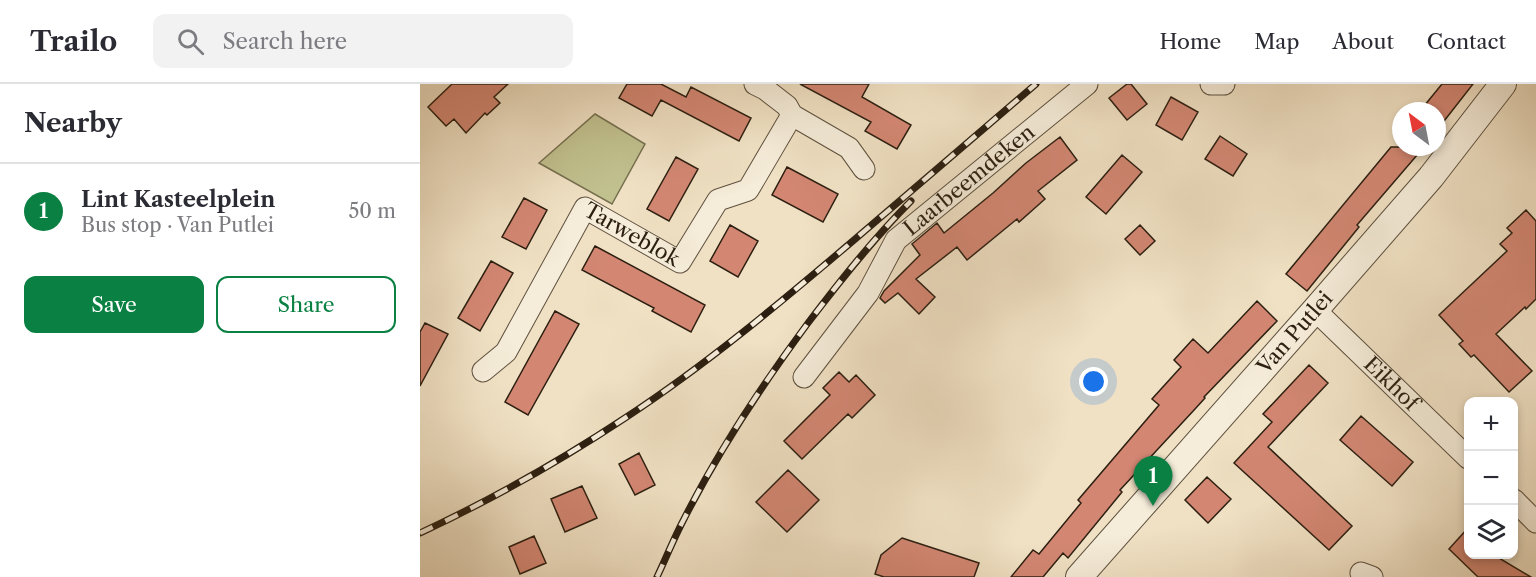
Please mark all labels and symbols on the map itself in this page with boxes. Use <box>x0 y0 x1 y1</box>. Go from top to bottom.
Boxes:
north arrow <box>1392 102 1446 156</box>
street label: Laarbeemdeken <box>898 119 1039 241</box>
street label: Tarweblok <box>580 197 685 272</box>
street label: Van Putlei <box>1251 286 1338 380</box>
street label: Eikhof <box>1359 351 1426 417</box>
your location <box>1079 367 1108 396</box>
pin: 1 <box>1134 456 1172 506</box>

